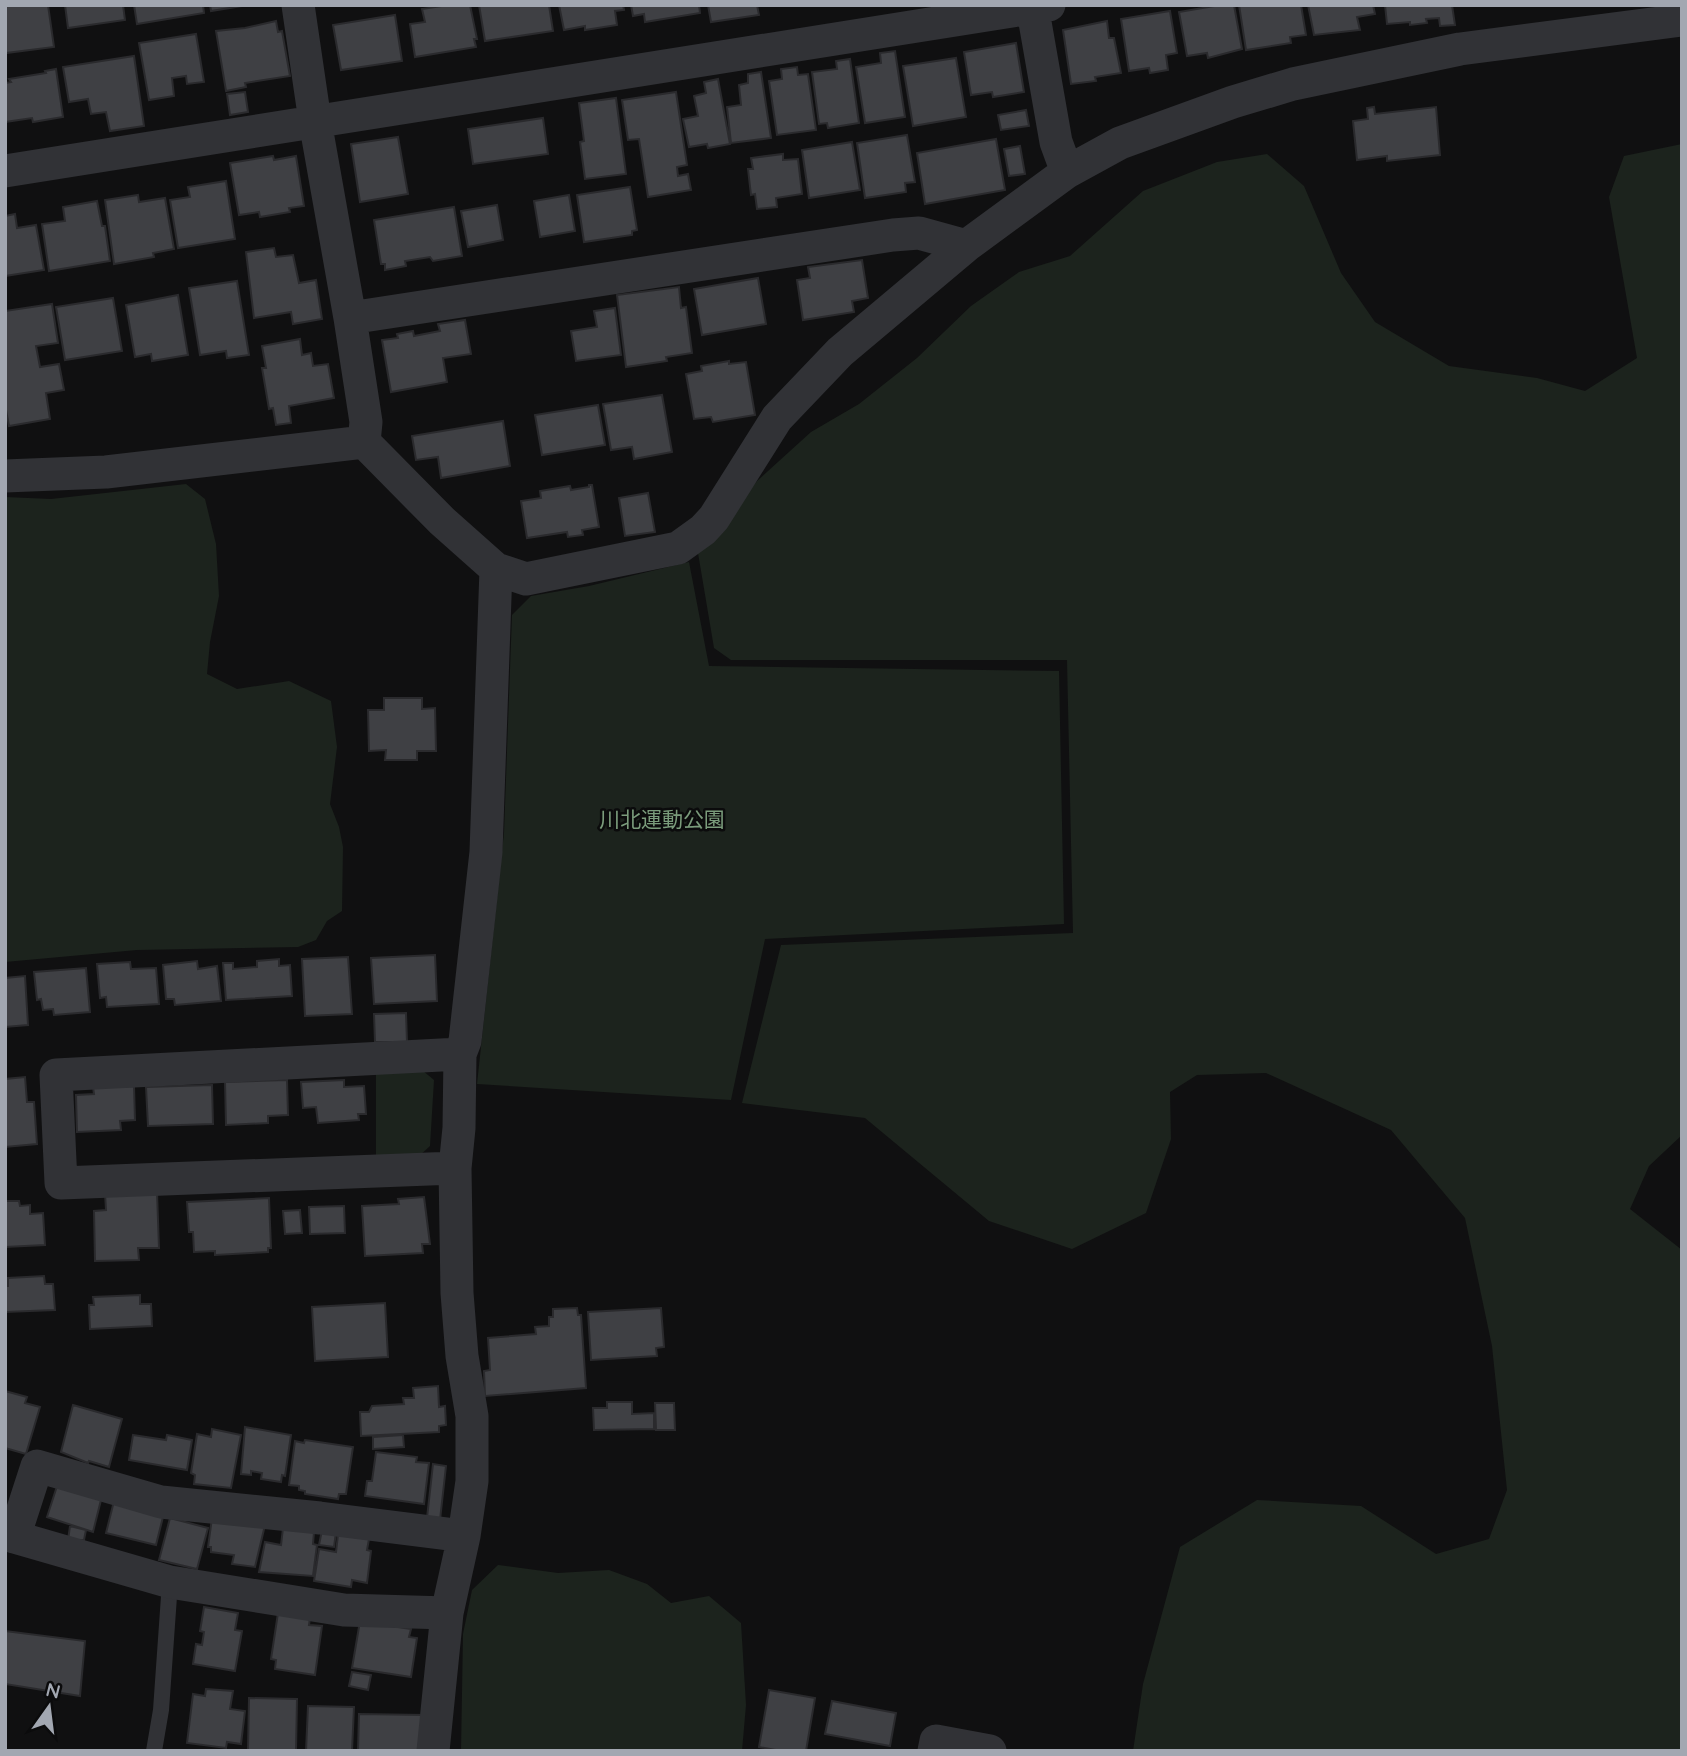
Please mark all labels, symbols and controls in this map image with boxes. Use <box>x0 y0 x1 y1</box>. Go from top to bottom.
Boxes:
park label: 川北運動公園 <box>599 806 725 832</box>
north arrow <box>14 1672 84 1742</box>
text: N <box>43 1677 63 1704</box>

